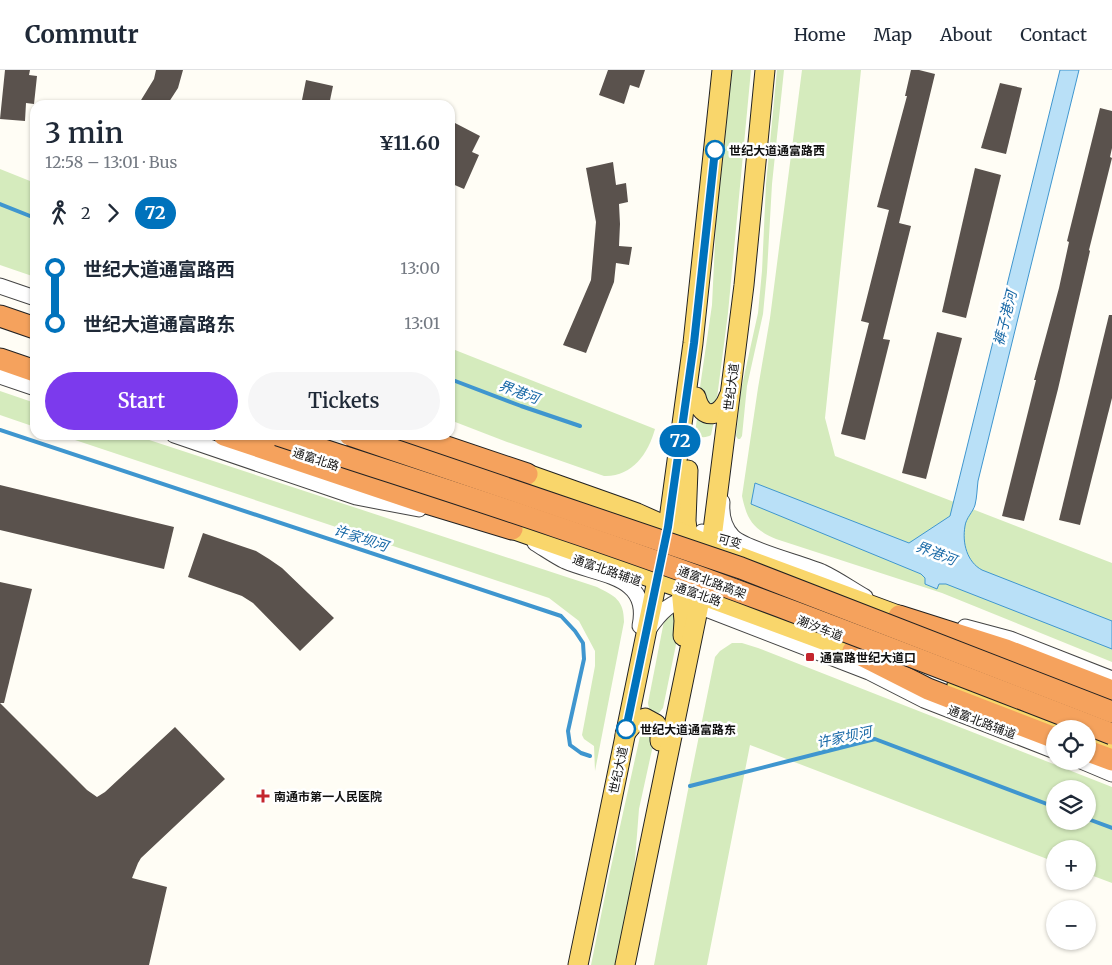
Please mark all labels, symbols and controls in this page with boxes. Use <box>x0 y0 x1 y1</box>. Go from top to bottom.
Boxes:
text: Commutr <box>25 19 139 50</box>
text: Home <box>794 23 846 46</box>
text: Map <box>874 23 912 46</box>
text: About <box>940 23 992 46</box>
text: Contact <box>1020 23 1087 46</box>
text: 3 min <box>45 115 124 151</box>
text: ¥11.60 <box>379 131 440 155</box>
marker: 世纪大道通富路西 <box>705 140 725 160</box>
place label: 世纪大道通富路西 <box>729 143 825 158</box>
text: 12:58 – 13:01 · Bus <box>45 152 177 172</box>
icon: walk <box>45 199 73 227</box>
icon: forward <box>99 199 127 227</box>
text: 72 <box>145 201 166 224</box>
text: 2 <box>81 203 91 223</box>
text: 世纪大道通富路西 <box>83 257 235 281</box>
text: 13:00 <box>400 258 440 278</box>
water label: 裤子港河 <box>989 286 1021 347</box>
text: 世纪大道通富路东 <box>83 312 235 336</box>
text: 13:01 <box>404 313 440 333</box>
street label: 世纪大道 <box>721 362 741 412</box>
button: Start <box>45 372 238 430</box>
button: Tickets <box>248 372 440 430</box>
water label: 界港河 <box>496 376 545 409</box>
line badge: 72 <box>658 425 702 457</box>
text: 72 <box>669 429 691 452</box>
street label: 通富北路 <box>291 444 341 474</box>
water label: 许家坝河 <box>332 521 393 556</box>
street label: 可变 <box>716 531 744 551</box>
water label: 界港河 <box>913 537 962 570</box>
street label: 通富北路辅道 <box>571 551 643 589</box>
street label: 通富北路高架 <box>676 563 748 601</box>
street label: 通富北路 <box>673 579 723 609</box>
street label: 潮汐车道 <box>795 612 845 644</box>
place label: 通富路世纪大道口 <box>820 650 916 665</box>
marker: 通富路世纪大道口 <box>804 651 816 663</box>
street label: 通富北路辅道 <box>946 702 1018 742</box>
marker: 世纪大道通富路东 <box>616 719 636 739</box>
map controls <box>1046 720 1096 950</box>
button: locate <box>1046 720 1096 770</box>
place label: 世纪大道通富路东 <box>640 722 736 737</box>
water label: 许家坝河 <box>815 722 876 752</box>
street label: 世纪大道 <box>606 745 630 795</box>
button: layers <box>1046 780 1096 830</box>
marker: 南通市第一人民医院 <box>256 789 270 803</box>
place label: 南通市第一人民医院 <box>274 789 382 804</box>
button: + <box>1046 840 1096 890</box>
button: − <box>1046 900 1096 950</box>

